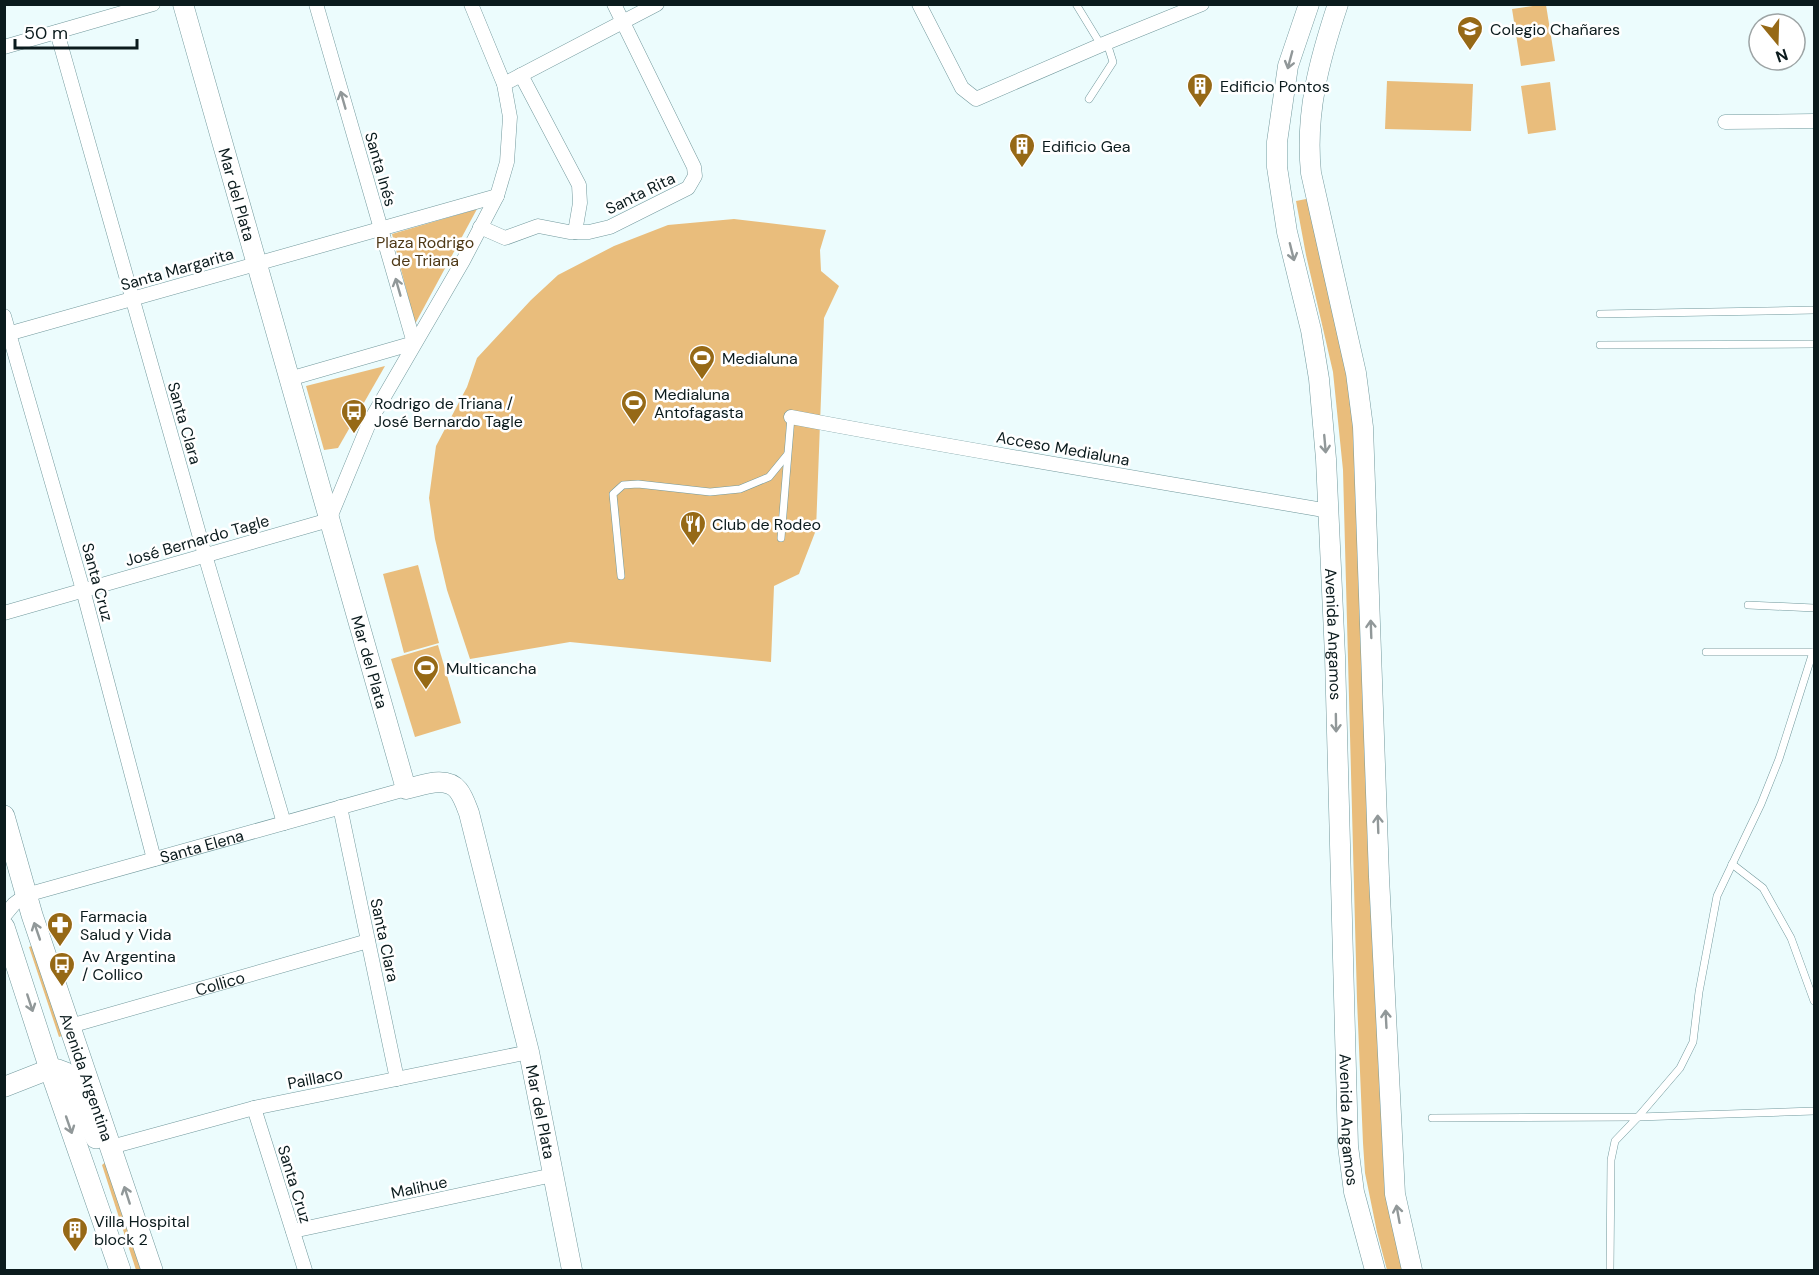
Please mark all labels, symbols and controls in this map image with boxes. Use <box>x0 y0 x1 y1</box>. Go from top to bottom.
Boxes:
scale bar <box>15 12 136 50</box>
north arrow <box>1747 12 1807 72</box>
school or university icon: Colegio Chañares <box>1455 14 1485 52</box>
place label: Colegio Chañares <box>1490 19 1620 40</box>
text: 50 m <box>24 21 68 45</box>
text: N <box>1773 44 1791 68</box>
one-way arrow <box>1284 50 1295 69</box>
building icon: Edificio Pontos <box>1185 71 1215 109</box>
place label: Edificio Pontos <box>1220 76 1330 97</box>
one-way arrow <box>337 91 348 110</box>
street label: Santa Inés <box>360 129 401 209</box>
building icon: Edificio Gea <box>1007 131 1037 169</box>
place label: Edificio Gea <box>1042 136 1131 157</box>
street label: Mar del Plata <box>213 146 260 244</box>
street label: Santa Rita <box>602 168 678 219</box>
park label: Plaza Rodrigo de Triana <box>376 232 474 271</box>
street label: Santa Margarita <box>118 243 236 296</box>
one-way arrow <box>1286 243 1298 262</box>
one-way arrow <box>391 278 403 297</box>
sports icon: Medialuna <box>687 343 717 381</box>
place label: Medialuna <box>722 348 798 369</box>
street label: Santa Clara <box>163 379 206 467</box>
place label: Medialuna Antofagasta <box>654 384 743 423</box>
sports icon: Medialuna Antofagasta <box>619 388 649 426</box>
place label: Rodrigo de Triana / José Bernardo Tagle <box>374 393 523 432</box>
bus stop icon: Rodrigo de Triana / José Bernardo Tagle <box>339 397 369 435</box>
street label: Acceso Medialuna <box>995 426 1131 471</box>
one-way arrow <box>1320 434 1331 454</box>
restaurant icon: Club de Rodeo <box>678 509 708 547</box>
street label: José Bernardo Tagle <box>123 510 272 571</box>
place label: Club de Rodeo <box>712 514 821 535</box>
street label: Santa Cruz <box>77 541 118 624</box>
street label: Avenida Angamos <box>1320 567 1346 700</box>
street label: Mar del Plata <box>346 613 393 711</box>
one-way arrow <box>1365 620 1377 640</box>
sports icon: Multicancha <box>411 653 441 691</box>
place label: Multicancha <box>446 658 536 679</box>
one-way arrow <box>1331 712 1342 732</box>
one-way arrow <box>1372 815 1383 835</box>
street label: Santa Elena <box>158 825 246 868</box>
street label: Santa Clara <box>365 896 404 984</box>
place label: Farmacia Salud y Vida <box>80 906 171 945</box>
pharmacy icon: Farmacia Salud y Vida <box>45 910 75 948</box>
one-way arrow <box>31 922 42 941</box>
place label: Av Argentina / Collico <box>82 946 176 985</box>
bus stop icon: Av Argentina / Collico <box>47 950 77 988</box>
street label: Collico <box>193 967 247 1001</box>
one-way arrow <box>25 993 36 1012</box>
street label: Avenida Argentina <box>55 1010 118 1144</box>
one-way arrow <box>1381 1010 1392 1030</box>
street label: Avenida Angamos <box>1335 1053 1363 1187</box>
street label: Paillaco <box>286 1063 345 1094</box>
street label: Mar del Plata <box>521 1063 560 1161</box>
one-way arrow <box>65 1115 76 1134</box>
street label: Santa Cruz <box>273 1143 316 1226</box>
street label: Malihue <box>389 1171 449 1204</box>
one-way arrow <box>121 1186 132 1205</box>
one-way arrow <box>1393 1204 1404 1224</box>
place label: Villa Hospital block 2 <box>94 1211 189 1250</box>
building icon: Villa Hospital block 2 <box>60 1215 90 1253</box>

